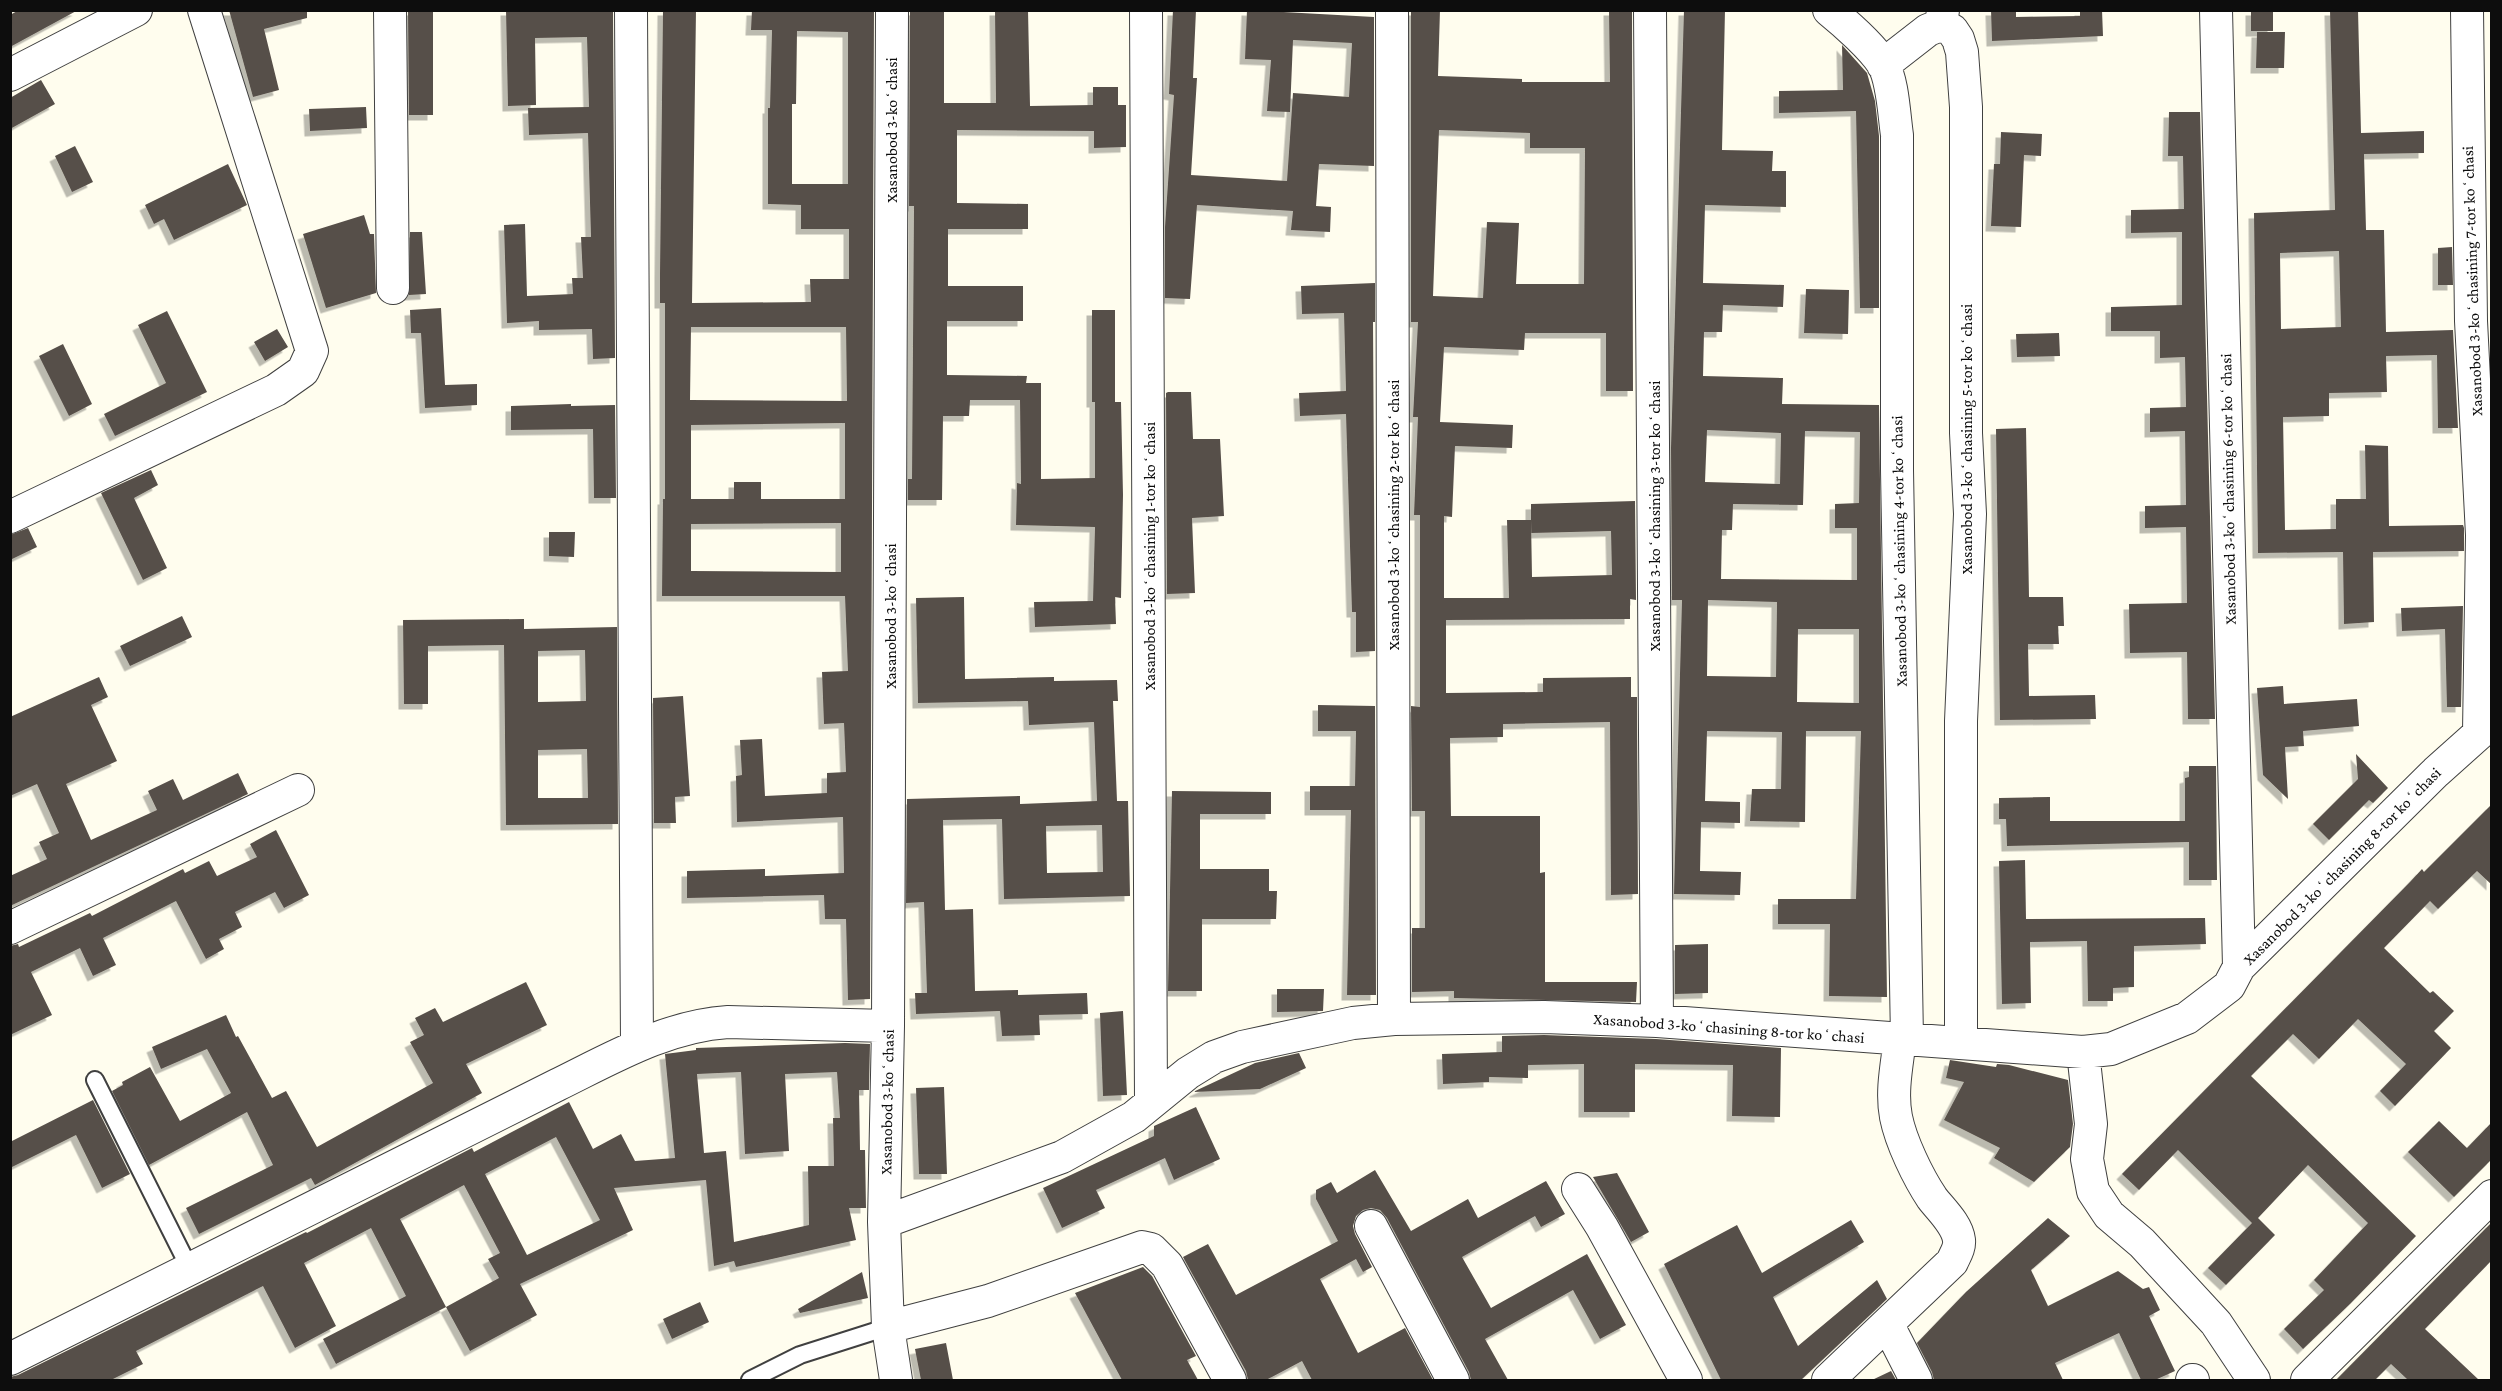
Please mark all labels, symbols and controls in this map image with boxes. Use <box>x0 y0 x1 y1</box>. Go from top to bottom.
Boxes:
street label: Xasanobod 3-koʻchasi <box>883 57 900 203</box>
street label: Xasanobod 3-koʻchasining 7-tor koʻchasi <box>2459 146 2486 416</box>
street label: Xasanobod 3-koʻchasining 5-tor koʻchasi <box>1958 304 1976 574</box>
street label: Xasanobod 3-koʻchasining 6-tor koʻchasi <box>2217 353 2240 625</box>
street label: Xasanobod 3-koʻchasining 2-tor koʻchasi <box>1385 380 1403 650</box>
street label: Xasanobod 3-koʻchasining 3-tor koʻchasi <box>1646 381 1664 651</box>
street label: Xasanobod 3-koʻchasining 4-tor koʻchasi <box>1888 415 1911 687</box>
street label: Xasanobod 3-koʻchasining 1-tor koʻchasi <box>1141 422 1159 690</box>
street label: Xasanobod 3-koʻchasi <box>882 543 899 689</box>
street label: Xasanobod 3-koʻchasining 8-tor koʻchasi <box>2240 764 2445 969</box>
street label: Xasanobod 3-koʻchasining 8-tor koʻchasi <box>1593 1010 1865 1047</box>
street label: Xasanobod 3-koʻchasi <box>877 1029 897 1175</box>

